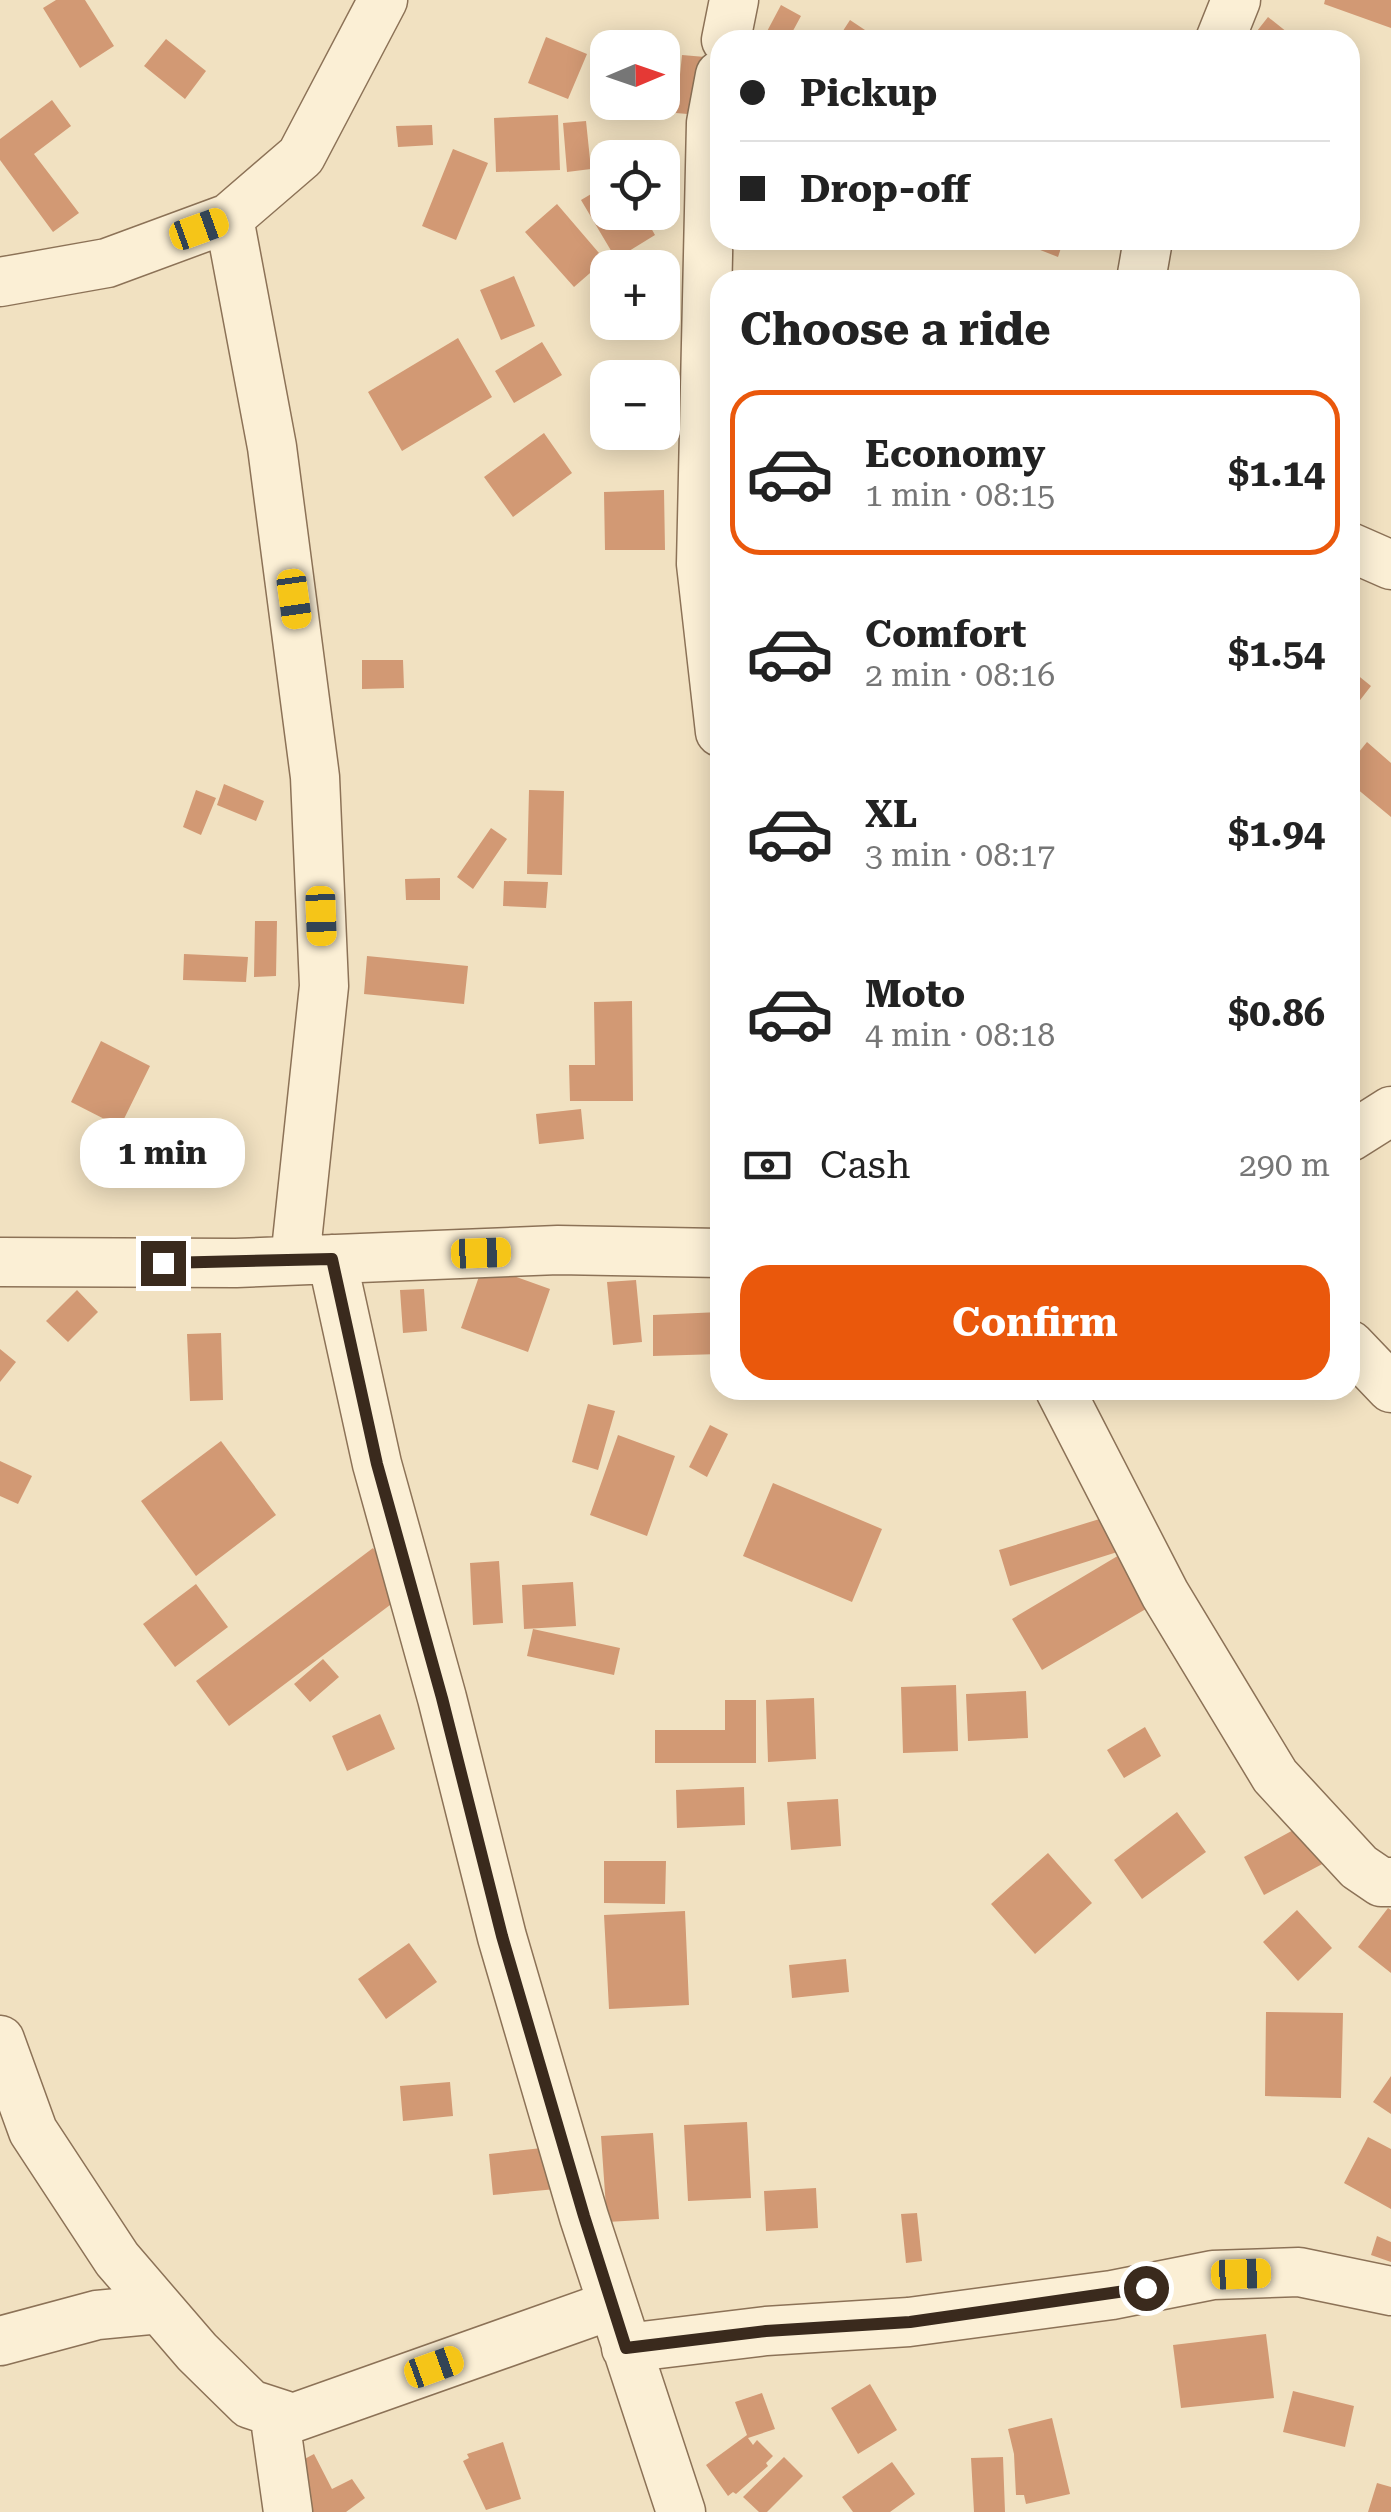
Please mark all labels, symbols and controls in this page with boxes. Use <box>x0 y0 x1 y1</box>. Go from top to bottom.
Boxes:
north arrow <box>590 30 680 120</box>
map controls <box>590 30 680 450</box>
text: Pickup <box>800 71 937 115</box>
button: locate <box>590 140 680 230</box>
text: Drop-off <box>800 167 970 211</box>
car <box>166 205 232 253</box>
button: + <box>590 250 680 340</box>
text: Choose a ride <box>740 303 1051 356</box>
button: − <box>590 360 680 450</box>
icon: car <box>745 428 835 518</box>
text: Economy <box>865 432 1045 476</box>
text: $1.14 <box>1228 451 1325 495</box>
text: 1 min · 08:15 <box>865 476 1055 514</box>
car <box>275 567 313 631</box>
icon: car <box>745 608 835 698</box>
text: Comfort <box>865 612 1026 656</box>
text: $1.54 <box>1228 631 1325 675</box>
text: 2 min · 08:16 <box>865 656 1055 694</box>
icon: car <box>745 788 835 878</box>
text: XL <box>865 792 917 836</box>
text: $1.94 <box>1228 811 1325 855</box>
text: 3 min · 08:17 <box>865 836 1055 874</box>
car <box>305 885 337 947</box>
icon: car <box>745 968 835 1058</box>
text: Moto <box>865 972 965 1016</box>
text: $0.86 <box>1228 991 1325 1035</box>
text: 4 min · 08:18 <box>865 1016 1055 1054</box>
callout: 1 min <box>80 1118 246 1188</box>
text: 1 min <box>118 1134 207 1172</box>
icon: cash <box>740 1138 795 1193</box>
text: Cash <box>820 1143 910 1187</box>
text: 290 m <box>1239 1146 1330 1184</box>
car <box>450 1237 512 1269</box>
route end <box>141 1241 186 1286</box>
button: Confirm <box>740 1265 1330 1380</box>
car <box>1210 2258 1272 2290</box>
route start <box>1124 2266 1169 2311</box>
car <box>401 2343 467 2391</box>

